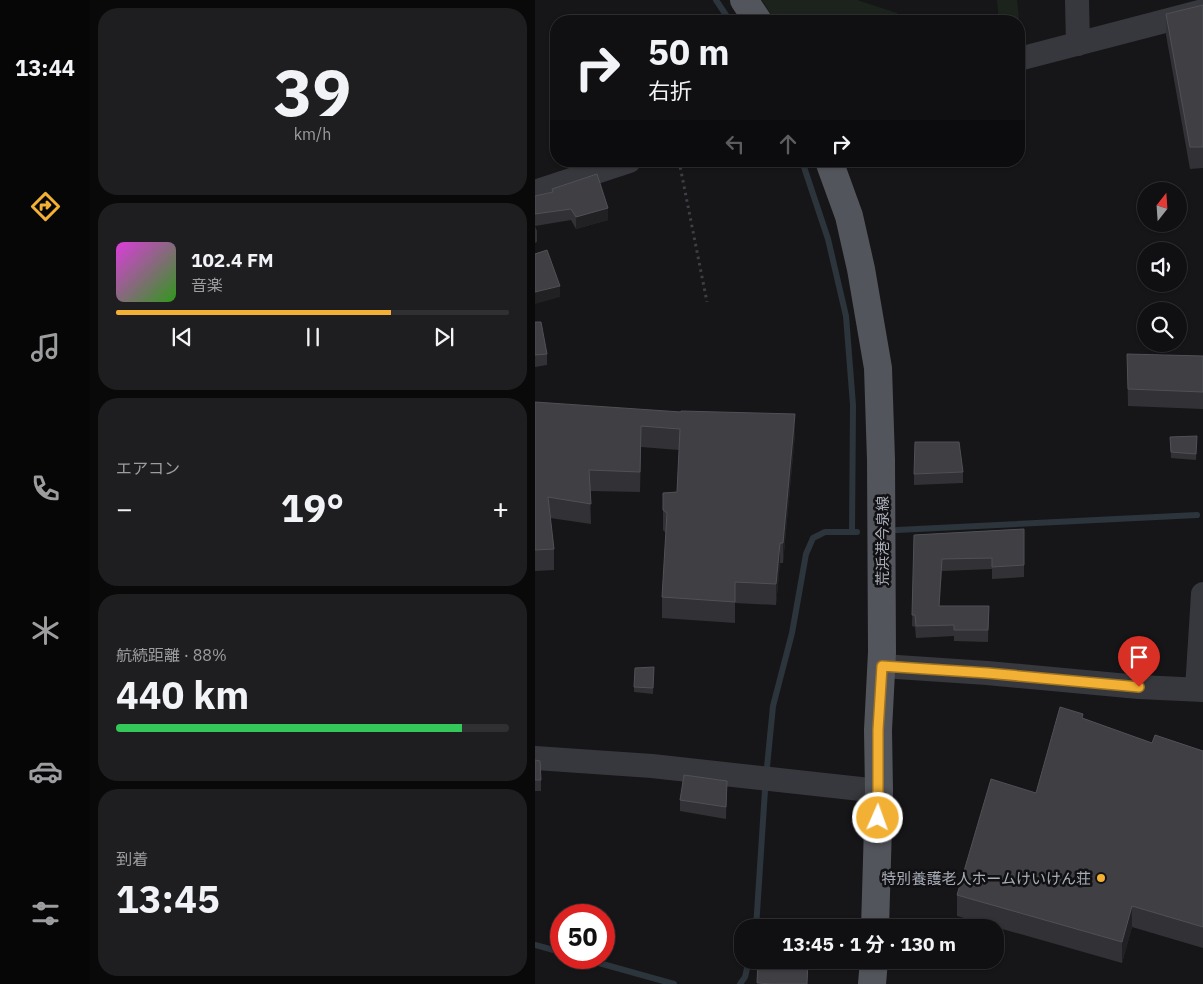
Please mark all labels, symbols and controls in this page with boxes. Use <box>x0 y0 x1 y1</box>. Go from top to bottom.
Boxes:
text: 50 m <box>648 29 730 75</box>
icon: right <box>565 35 630 100</box>
text: 39 <box>273 49 352 134</box>
text: 13:44 <box>15 53 75 82</box>
text: 右折 <box>648 76 692 105</box>
text: km/h <box>294 124 331 144</box>
icon: left <box>721 130 749 158</box>
icon: ahead <box>774 130 802 158</box>
icon: right <box>827 130 855 158</box>
north arrow <box>1137 182 1187 232</box>
map controls <box>1137 182 1187 352</box>
icon: directions <box>28 189 63 224</box>
button: sound <box>1137 242 1187 292</box>
text: 102.4 FM <box>191 248 274 272</box>
text: 音楽 <box>191 275 223 295</box>
button: search <box>1137 302 1187 352</box>
icon: previous <box>168 323 196 351</box>
icon: pause <box>299 323 327 351</box>
icon: next <box>430 323 458 351</box>
icon: music <box>28 330 63 365</box>
text: エアコン <box>116 458 180 478</box>
icon: phone <box>28 471 63 506</box>
text: 19° <box>281 483 344 532</box>
text: − <box>116 490 133 527</box>
text: + <box>492 490 509 527</box>
street label: 荒浜港今泉線 <box>873 496 892 586</box>
icon: climate <box>28 613 63 648</box>
pin <box>1118 636 1160 687</box>
icon: arrive <box>1125 643 1153 671</box>
text: 航続距離 · 88% <box>116 645 227 665</box>
text: 440 km <box>116 670 249 719</box>
icon: car <box>28 754 63 789</box>
position arrow <box>851 791 903 843</box>
text: 到着 <box>116 849 148 869</box>
place label: 特別養護老人ホームけいけん荘 <box>881 869 1091 888</box>
marker: 特別養護老人ホームけいけん荘 <box>1095 872 1107 884</box>
text: 13:45 <box>116 874 220 923</box>
icon: filters <box>28 896 63 931</box>
speed limit sign: 50 <box>550 904 615 969</box>
text: 13:45 · 1 分 · 130 m <box>782 932 956 956</box>

